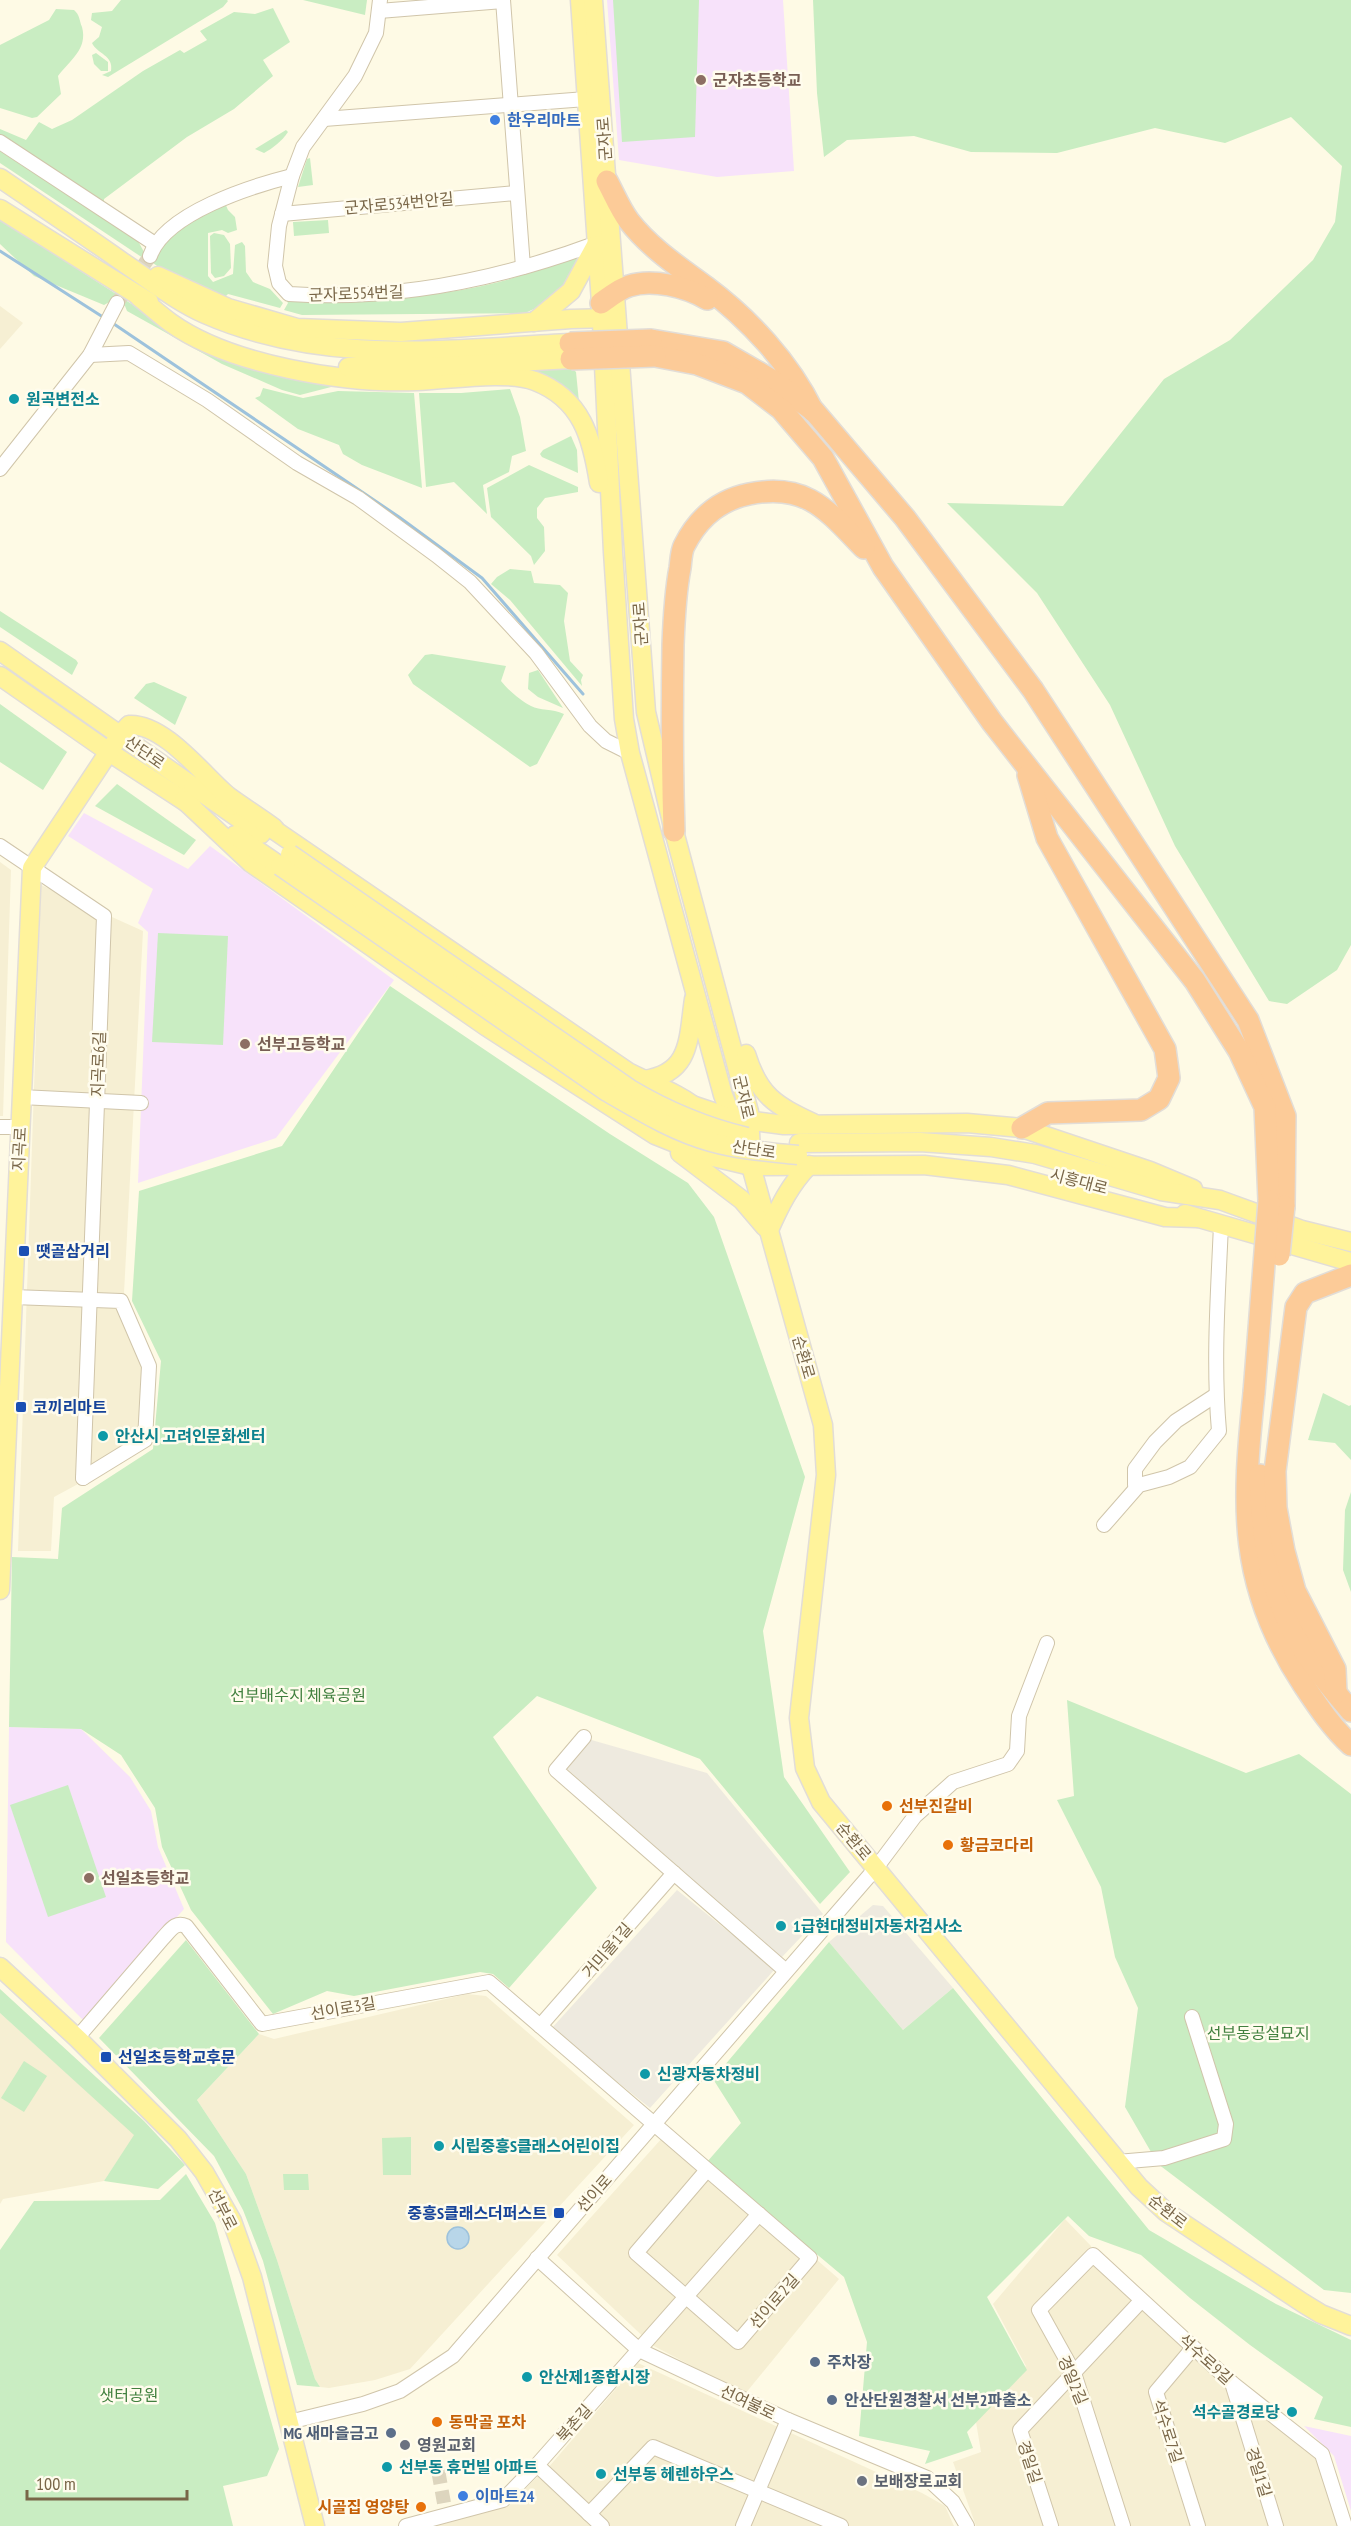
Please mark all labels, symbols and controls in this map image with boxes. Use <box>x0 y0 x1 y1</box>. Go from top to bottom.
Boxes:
place label: 군자초등학교 <box>713 70 802 90</box>
marker: 군자초등학교 <box>694 73 708 87</box>
place label: 한우리마트 <box>507 110 581 130</box>
marker: 한우리마트 <box>488 113 502 127</box>
street label: 군자로 <box>592 116 616 162</box>
street label: 군자로534번안길 <box>343 188 455 218</box>
street label: 군자로554번길 <box>308 281 404 305</box>
place label: 원곡변전소 <box>26 389 100 409</box>
marker: 원곡변전소 <box>7 392 21 406</box>
street label: 군자로 <box>628 601 652 647</box>
street label: 산단로 <box>121 731 169 773</box>
street label: 지곡로6길 <box>87 1031 109 1097</box>
place label: 선부고등학교 <box>257 1034 346 1054</box>
marker: 선부고등학교 <box>238 1037 252 1051</box>
street label: 군자로 <box>729 1073 759 1121</box>
street label: 지곡로 <box>8 1126 30 1172</box>
street label: 산단로 <box>731 1136 778 1162</box>
street label: 시흥대로 <box>1048 1164 1110 1198</box>
place label: 땟골삼거리 <box>36 1241 110 1261</box>
marker: 땟골삼거리 <box>17 1244 31 1258</box>
street label: 순환로 <box>788 1333 820 1381</box>
place label: 코끼리마트 <box>33 1397 107 1417</box>
marker: 코끼리마트 <box>14 1400 28 1414</box>
place label: 안산시 고려인문화센터 <box>115 1426 265 1446</box>
marker: 안산시 고려인문화센터 <box>96 1429 110 1443</box>
park label: 선부배수지 체육공원 <box>230 1685 366 1705</box>
place label: 선부진갈비 <box>899 1796 973 1816</box>
marker: 선부진갈비 <box>880 1799 894 1813</box>
street label: 순환로 <box>832 1818 876 1865</box>
place label: 황금코다리 <box>960 1835 1034 1855</box>
marker: 황금코다리 <box>941 1838 955 1852</box>
place label: 선일초등학교 <box>101 1868 190 1888</box>
marker: 선일초등학교 <box>82 1871 96 1885</box>
place label: 1급현대정비자동차검사소 <box>793 1916 963 1936</box>
street label: 거미울1길 <box>578 1918 636 1982</box>
marker: 1급현대정비자동차검사소 <box>774 1919 788 1933</box>
street label: 선이로3길 <box>309 1992 377 2024</box>
park label: 선부동공설묘지 <box>1206 2023 1310 2043</box>
place label: 선일초등학교후문 <box>118 2047 236 2067</box>
marker: 선일초등학교후문 <box>99 2050 113 2064</box>
place label: 신광자동차정비 <box>657 2064 760 2084</box>
marker: 신광자동차정비 <box>638 2067 652 2081</box>
place label: 시립중흥S클래스어린이집 <box>451 2136 620 2156</box>
marker: 시립중흥S클래스어린이집 <box>432 2139 446 2153</box>
street label: 선이로 <box>572 2170 616 2216</box>
street label: 선부로 <box>204 2185 242 2233</box>
street label: 순환로 <box>1144 2190 1192 2233</box>
place label: 중흥S클래스더퍼스트 <box>407 2203 547 2223</box>
marker: 중흥S클래스더퍼스트 <box>552 2206 566 2220</box>
street label: 선이로2길 <box>745 2269 803 2333</box>
street label: 석수로9길 <box>1175 2329 1237 2389</box>
place label: 주차장 <box>827 2352 871 2372</box>
street label: 경일2길 <box>1054 2352 1092 2408</box>
marker: 주차장 <box>808 2355 822 2369</box>
place label: 안산제1종합시장 <box>539 2367 650 2387</box>
marker: 안산제1종합시장 <box>520 2370 534 2384</box>
street label: 선여불로 <box>717 2380 779 2424</box>
park label: 샛터공원 <box>100 2385 158 2405</box>
place label: 안산단원경찰서 선부2파출소 <box>844 2390 1032 2410</box>
marker: 안산단원경찰서 선부2파출소 <box>825 2393 839 2407</box>
street label: 석수로7길 <box>1148 2396 1188 2466</box>
street label: 북촌길 <box>552 2400 596 2446</box>
place label: 석수골경로당 <box>1192 2402 1280 2422</box>
marker: 석수골경로당 <box>1285 2405 1299 2419</box>
place label: 동막골 포차 <box>449 2412 526 2432</box>
marker: 동막골 포차 <box>430 2415 444 2429</box>
place label: MG 새마을금고 <box>283 2423 379 2443</box>
marker: MG 새마을금고 <box>384 2426 398 2440</box>
place label: 영원교회 <box>417 2435 476 2455</box>
marker: 영원교회 <box>398 2438 412 2452</box>
street label: 경일길 <box>1014 2438 1046 2486</box>
street label: 경일1길 <box>1242 2445 1276 2499</box>
place label: 선부동 휴먼빌 아파트 <box>399 2457 538 2477</box>
marker: 선부동 휴먼빌 아파트 <box>380 2460 394 2474</box>
scale bar <box>27 2463 188 2501</box>
place label: 선부동 헤렌하우스 <box>613 2464 734 2484</box>
marker: 선부동 헤렌하우스 <box>594 2467 608 2481</box>
place label: 보배장로교회 <box>874 2471 962 2491</box>
text: 100 m <box>36 2472 76 2495</box>
marker: 보배장로교회 <box>855 2474 869 2488</box>
place label: 이마트24 <box>475 2486 535 2506</box>
marker: 이마트24 <box>456 2489 470 2503</box>
place label: 시골집 영양탕 <box>317 2497 409 2517</box>
marker: 시골집 영양탕 <box>414 2500 428 2514</box>

